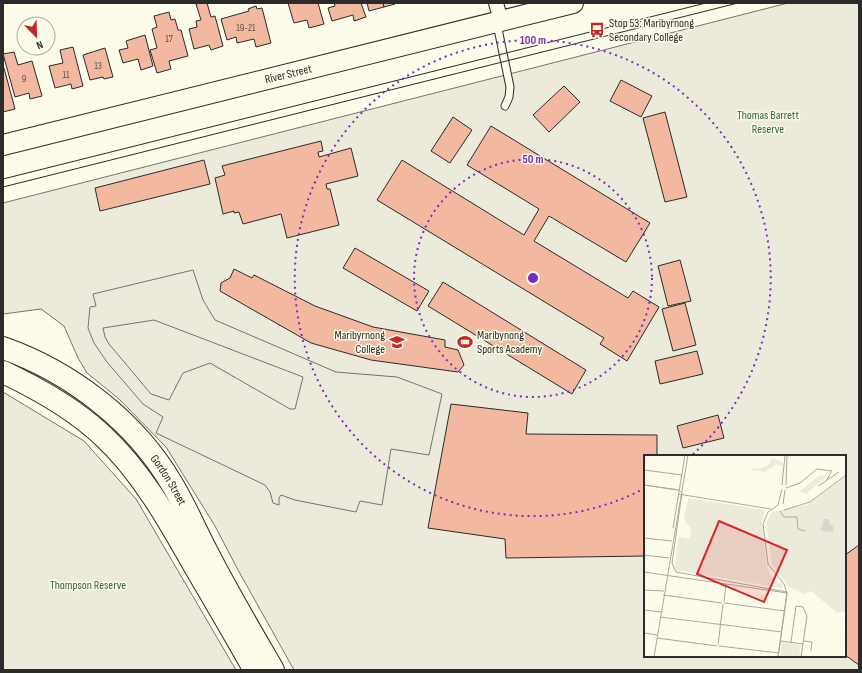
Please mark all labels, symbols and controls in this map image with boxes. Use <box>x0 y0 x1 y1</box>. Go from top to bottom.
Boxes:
north arrow <box>16 16 56 56</box>
place label: Stop 53: Maribyrnong Secondary College <box>609 16 694 45</box>
bus stop icon: Stop 53: Maribyrnong Secondary College <box>588 21 606 39</box>
house number: 19-21 <box>236 22 256 34</box>
house number: 17 <box>165 33 173 45</box>
text: 100 m <box>520 33 546 48</box>
text: N <box>34 38 45 52</box>
house number: 13 <box>94 60 102 72</box>
street label: River Street <box>263 61 314 87</box>
house number: 11 <box>63 69 70 81</box>
house number: 9 <box>22 73 26 85</box>
park label: Thomas Barrett Reserve <box>737 108 799 137</box>
text: 50 m <box>523 152 543 167</box>
centre of rings <box>526 271 540 285</box>
place label: Maribyrnong College <box>335 328 385 357</box>
place label: Maribynong Sports Academy <box>477 328 543 357</box>
school or university icon: Maribyrnong College <box>388 333 406 351</box>
sports icon: Maribynong Sports Academy <box>456 333 474 351</box>
street label: Gordon Street <box>147 452 190 508</box>
inset map <box>644 455 846 657</box>
park label: Thompson Reserve <box>50 578 126 593</box>

